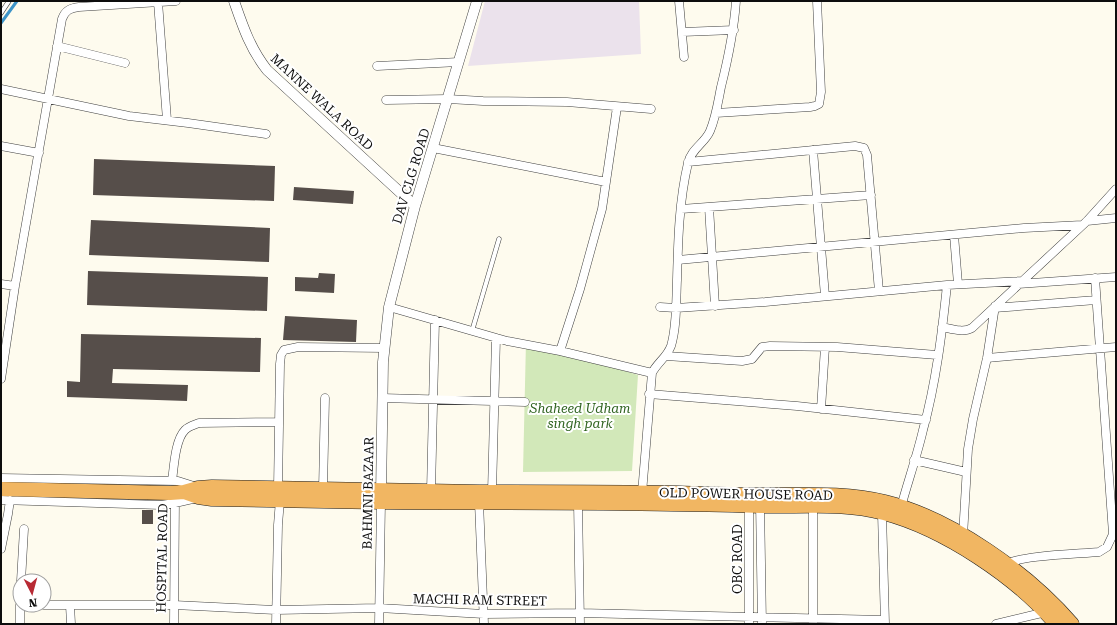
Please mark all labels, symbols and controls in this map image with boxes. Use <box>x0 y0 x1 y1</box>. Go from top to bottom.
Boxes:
street label: MANNE WALA ROAD <box>268 51 376 153</box>
street label: DAV CLG ROAD <box>389 126 433 226</box>
park label: Shaheed Udham singh park <box>528 401 631 431</box>
street label: BAHMNI BAZAAR <box>360 436 376 550</box>
street label: OLD POWER HOUSE ROAD <box>659 485 833 503</box>
street label: HOSPITAL ROAD <box>154 503 170 613</box>
street label: OBC ROAD <box>730 524 745 594</box>
north arrow <box>12 573 52 613</box>
street label: MACHI RAM STREET <box>413 591 548 609</box>
text: N <box>28 596 38 609</box>

